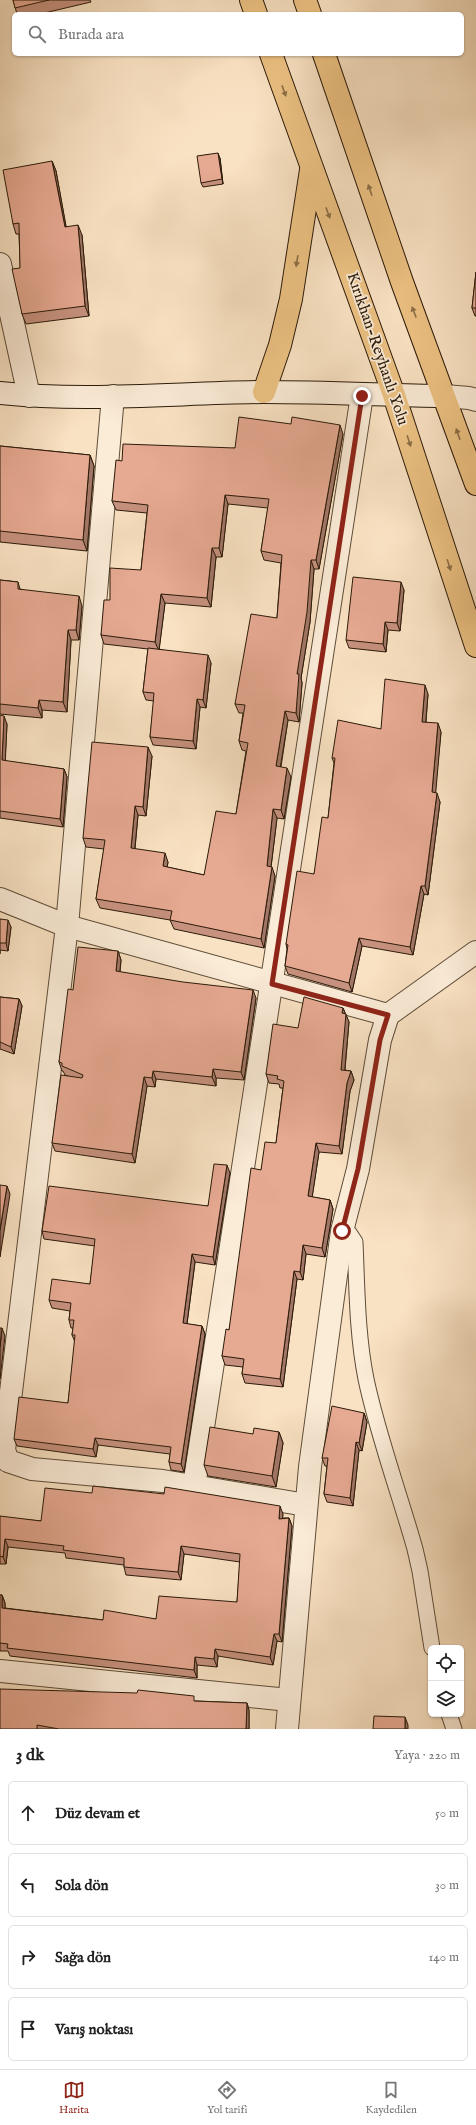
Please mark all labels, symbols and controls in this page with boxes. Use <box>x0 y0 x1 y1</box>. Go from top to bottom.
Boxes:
search box <box>12 12 464 56</box>
icon: search <box>26 23 48 45</box>
text: Burada ara <box>58 25 124 44</box>
one-way arrow <box>281 85 287 97</box>
one-way arrow <box>367 183 373 195</box>
one-way arrow <box>326 207 332 219</box>
one-way arrow <box>294 254 300 267</box>
street label: Kırıkhan-Reyhanlı Yolu <box>341 270 413 428</box>
one-way arrow <box>410 306 416 318</box>
route end <box>353 387 371 405</box>
one-way arrow <box>455 428 461 440</box>
one-way arrow <box>406 435 412 447</box>
one-way arrow <box>447 559 453 571</box>
route start <box>333 1222 351 1240</box>
map controls <box>428 1645 464 1717</box>
button: locate <box>428 1645 464 1681</box>
button: layers <box>428 1681 464 1717</box>
text: 3 dk <box>16 1745 44 1766</box>
text: Yaya · 220 m <box>394 1747 460 1764</box>
icon: ahead <box>17 1802 39 1824</box>
text: Düz devam et <box>55 1804 140 1823</box>
text: 50 m <box>435 1805 459 1822</box>
icon: left <box>17 1874 39 1896</box>
text: Sola dön <box>55 1876 109 1895</box>
text: 30 m <box>435 1877 459 1894</box>
icon: right <box>17 1946 39 1968</box>
text: Sağa dön <box>55 1948 111 1967</box>
text: 140 m <box>429 1949 459 1966</box>
icon: arrive <box>17 2018 39 2040</box>
text: Varış noktası <box>55 2020 133 2039</box>
tab: Harita <box>59 2079 89 2117</box>
tab: Yol tarifi <box>207 2079 247 2117</box>
tab: Kaydedilen <box>366 2079 417 2117</box>

